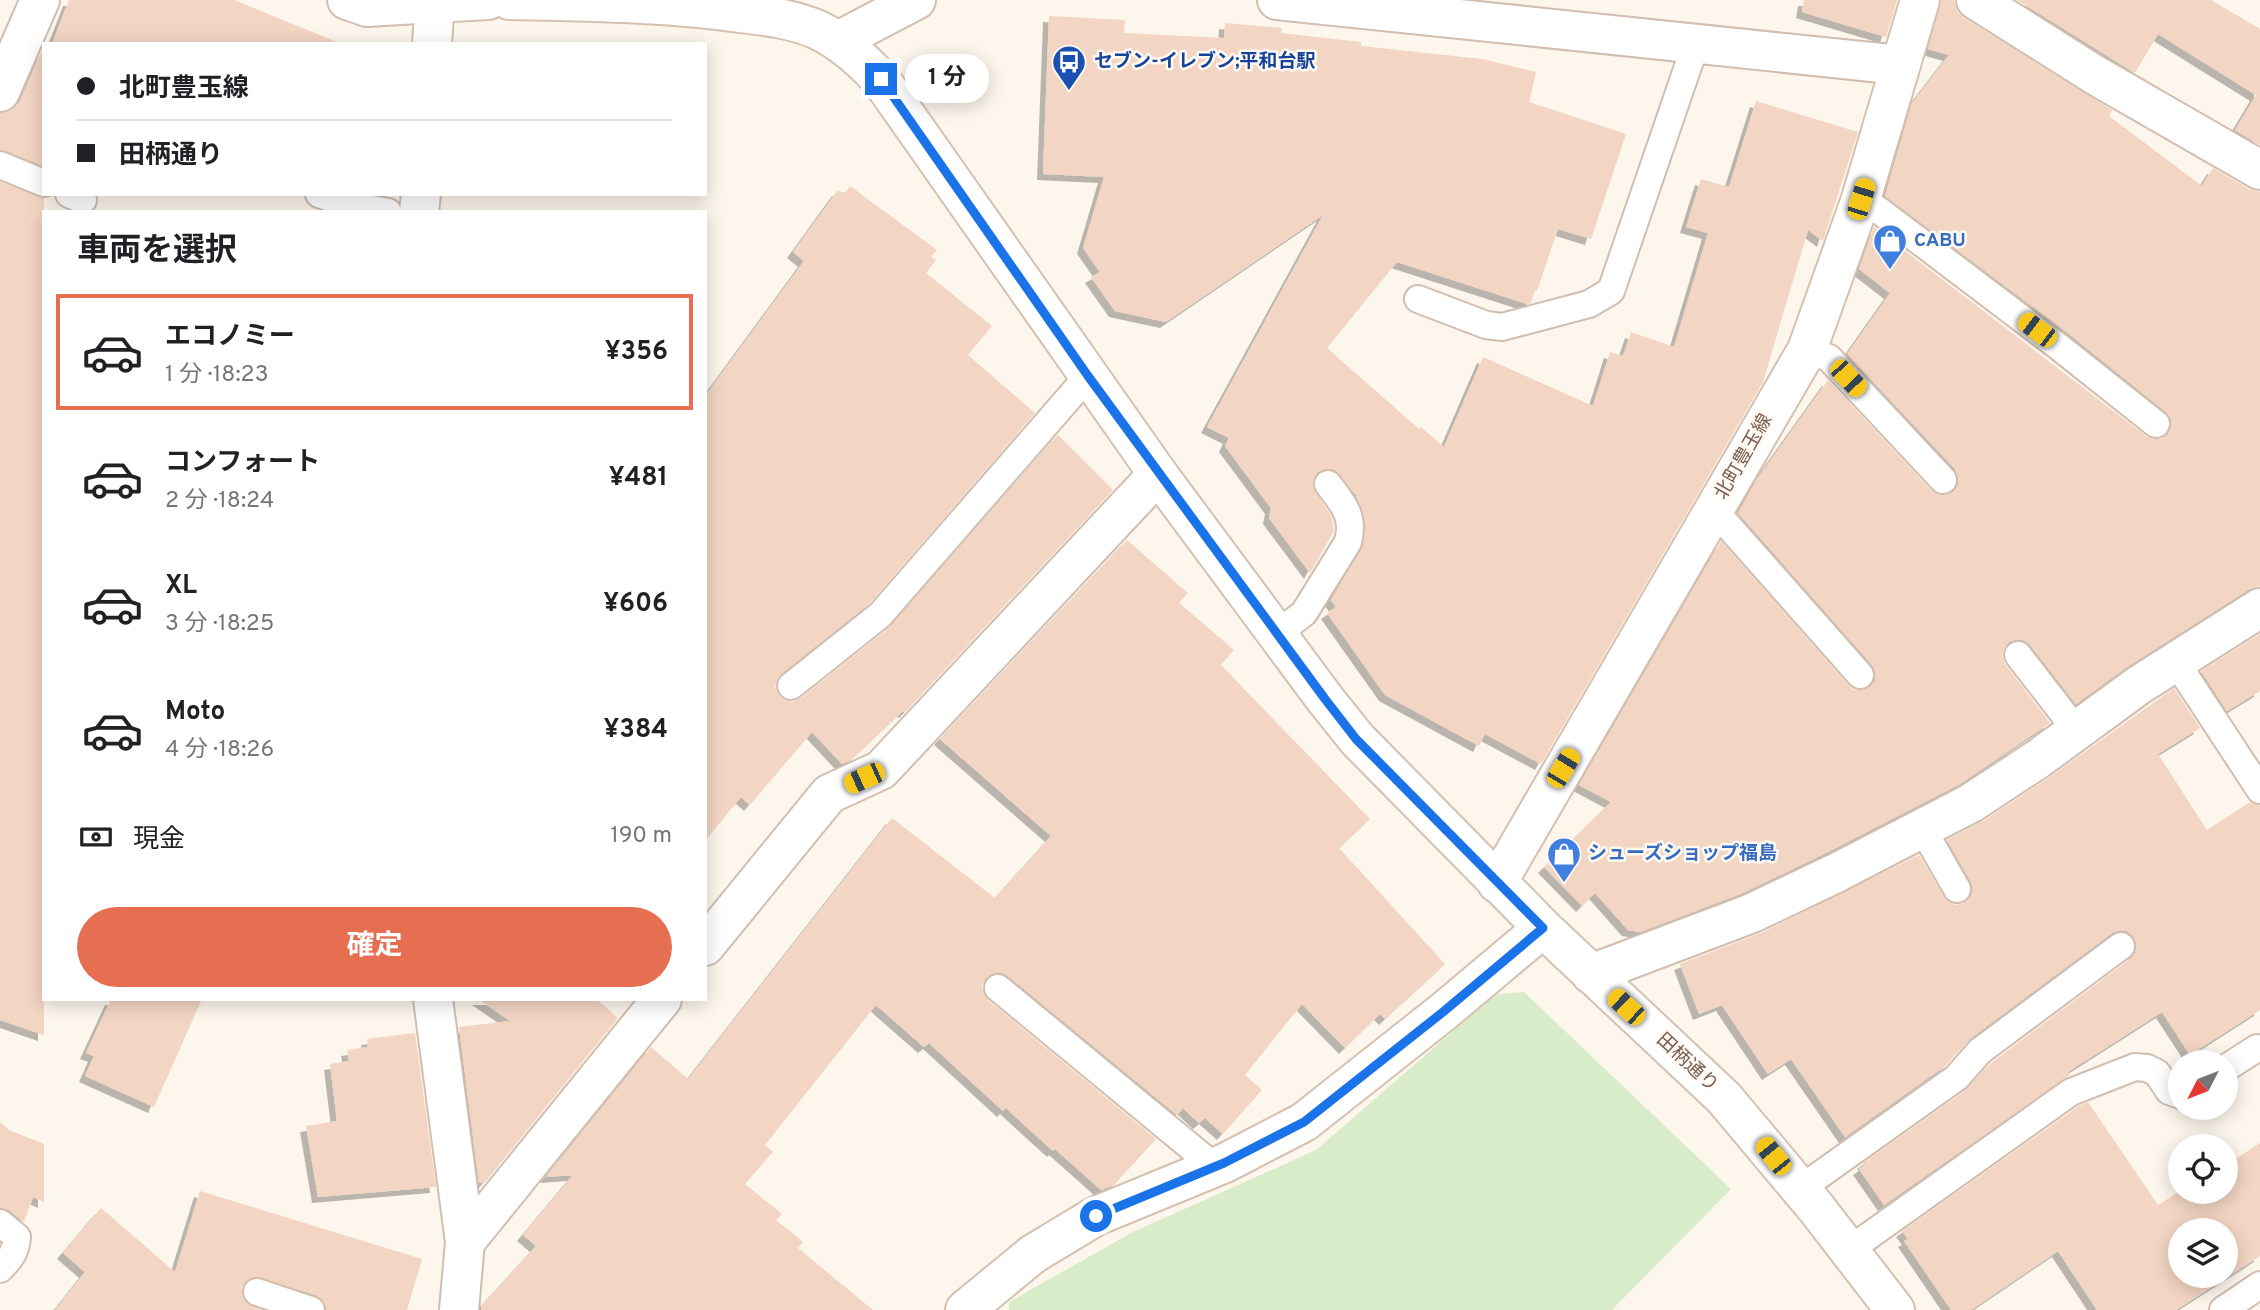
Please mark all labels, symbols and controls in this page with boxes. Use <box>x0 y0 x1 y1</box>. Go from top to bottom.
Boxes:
bus stop icon: セブン-イレブン;平和台駅 <box>1050 43 1088 92</box>
place label: セブン-イレブン;平和台駅 <box>1094 50 1316 74</box>
callout: 1 分 <box>906 55 990 104</box>
route end <box>865 63 897 95</box>
text: 1 分 <box>928 64 966 93</box>
text: 北町豊玉線 <box>119 73 249 106</box>
text: 田柄通り <box>119 140 223 173</box>
car <box>1845 176 1878 222</box>
shop icon: CABU <box>1871 222 1909 271</box>
place label: CABU <box>1914 229 1966 253</box>
text: 車両を選択 <box>77 232 237 272</box>
car <box>2014 309 2061 351</box>
icon: car <box>81 321 144 384</box>
text: エコノミー <box>165 321 295 354</box>
text: ¥356 <box>605 336 668 369</box>
car <box>1826 355 1871 401</box>
text: 1 分 · 18:23 <box>165 361 269 390</box>
street label: 北町豊玉線 <box>1710 410 1778 504</box>
icon: car <box>81 447 144 510</box>
text: コンフォート <box>165 447 320 480</box>
text: ¥481 <box>609 462 668 495</box>
text: 2 分 · 18:24 <box>165 487 274 516</box>
text: XL <box>165 570 197 603</box>
icon: car <box>81 573 144 636</box>
text: ¥606 <box>603 588 668 621</box>
text: 3 分 · 18:25 <box>165 610 274 639</box>
text: Moto <box>165 696 225 729</box>
icon: car <box>81 699 144 762</box>
text: ¥384 <box>604 714 668 747</box>
text: 4 分 · 18:26 <box>165 736 274 765</box>
car <box>1544 745 1583 791</box>
car <box>841 760 888 796</box>
icon: cash <box>77 818 115 856</box>
text: 190 m <box>610 822 672 851</box>
text: 現金 <box>133 824 185 857</box>
shop icon: シューズショップ福島 <box>1545 835 1583 884</box>
place label: シューズショップ福島 <box>1588 842 1777 866</box>
button: 確定 <box>77 907 672 987</box>
car <box>1604 985 1649 1029</box>
street label: 田柄通り <box>1651 1028 1723 1098</box>
north arrow <box>2168 1050 2238 1120</box>
map controls <box>2168 1050 2238 1288</box>
car <box>1752 1133 1795 1179</box>
button: locate <box>2168 1134 2238 1204</box>
route start <box>1080 1200 1112 1232</box>
button: layers <box>2168 1218 2238 1288</box>

